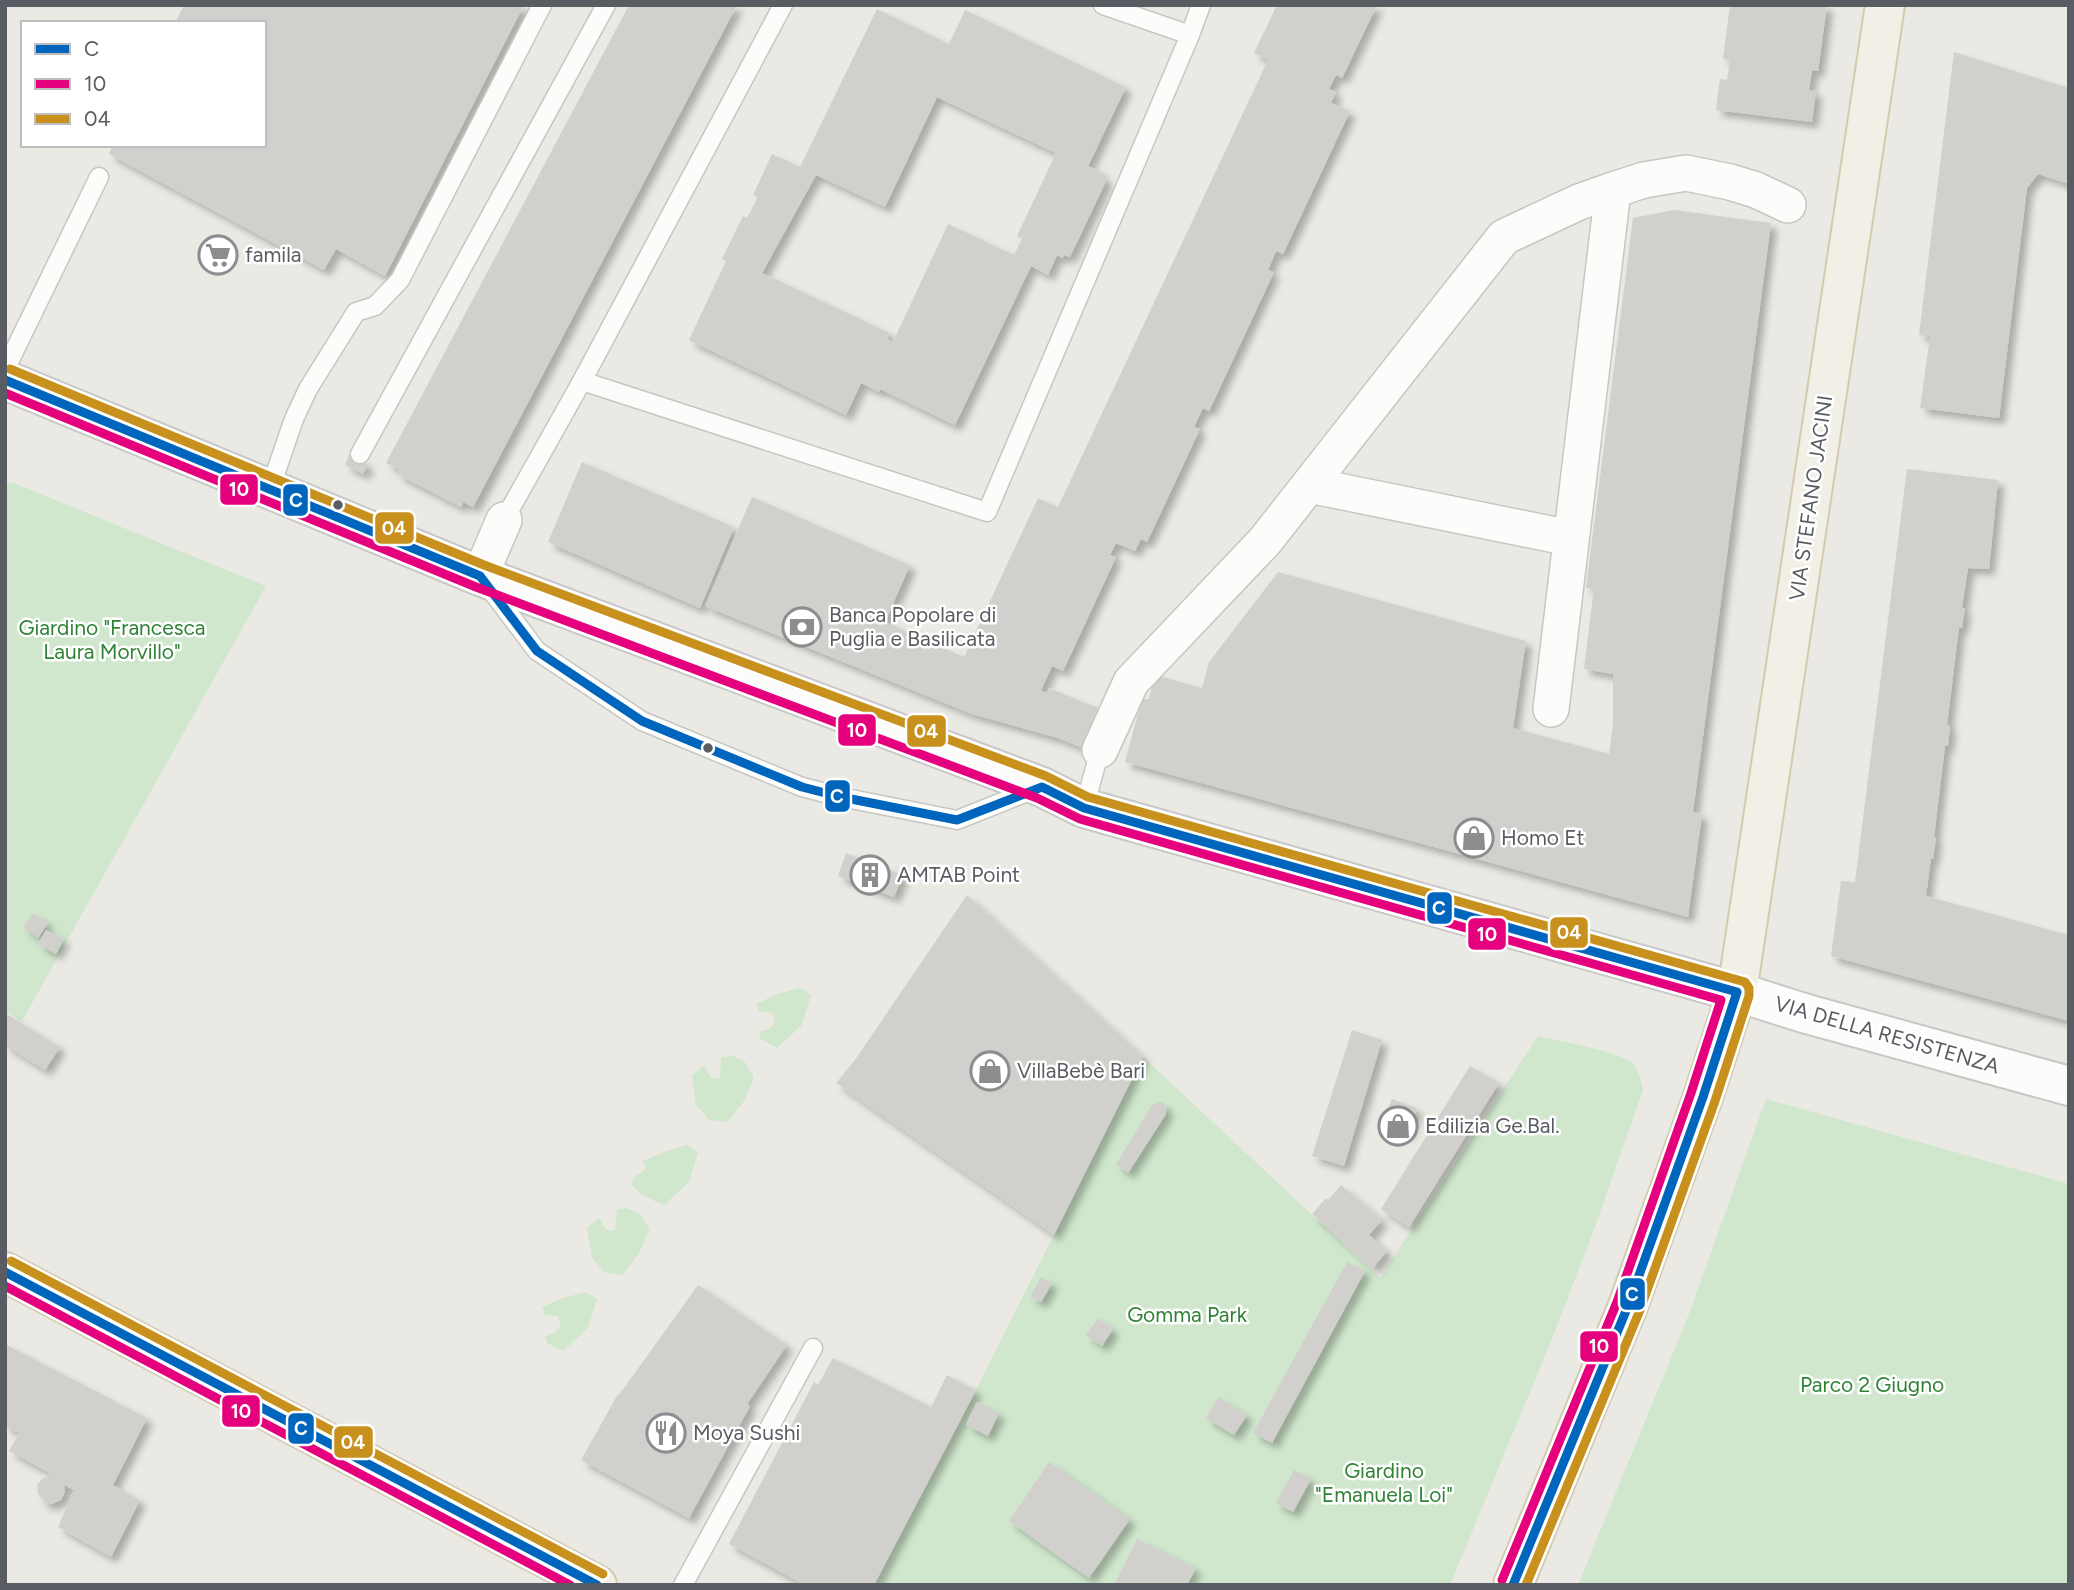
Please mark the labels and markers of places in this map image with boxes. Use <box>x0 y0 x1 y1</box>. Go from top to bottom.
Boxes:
supermarket icon: famila <box>197 234 239 276</box>
place label: famila <box>245 242 301 267</box>
unlabelled marker <box>331 498 345 512</box>
place label: Banca Popolare di Puglia e Basilicata <box>829 602 997 651</box>
bank icon: Banca Popolare di Puglia e Basilicata <box>781 606 823 648</box>
unlabelled marker <box>701 741 715 755</box>
shop icon: Homo Et <box>1453 817 1495 859</box>
place label: Homo Et <box>1501 825 1585 850</box>
building icon: AMTAB Point <box>849 854 891 896</box>
place label: AMTAB Point <box>897 862 1020 887</box>
shop icon: VillaBebè Bari <box>969 1050 1011 1092</box>
place label: VillaBebè Bari <box>1017 1058 1145 1083</box>
shop icon: Edilizia Ge.Bal. <box>1377 1105 1419 1147</box>
place label: Edilizia Ge.Bal. <box>1425 1113 1560 1138</box>
restaurant icon: Moya Sushi <box>645 1412 687 1454</box>
place label: Moya Sushi <box>693 1420 800 1445</box>

